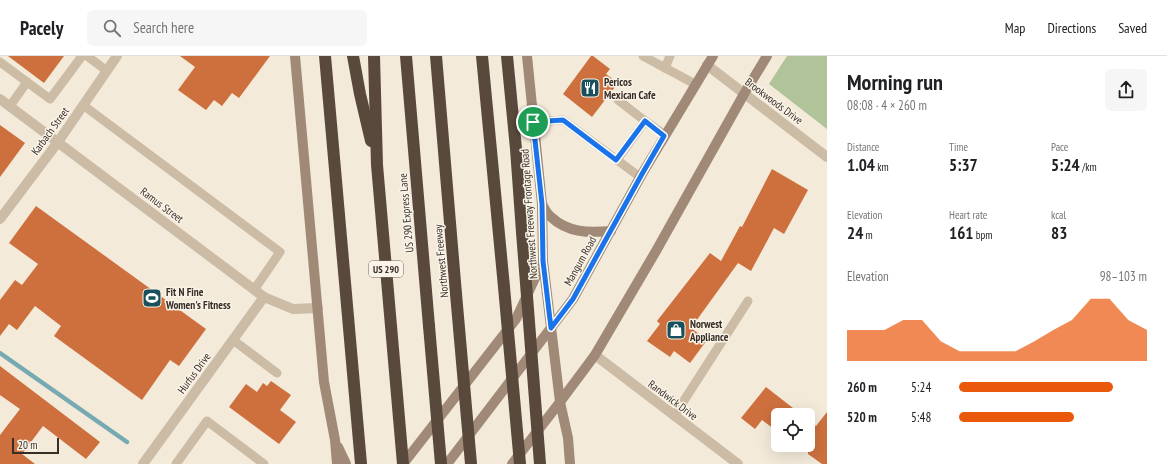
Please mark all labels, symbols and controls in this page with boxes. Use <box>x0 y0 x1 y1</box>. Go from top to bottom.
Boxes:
search box <box>87 10 367 46</box>
text: Pacely <box>20 16 63 40</box>
icon: search <box>101 17 123 39</box>
text: Search here <box>133 18 194 37</box>
text: Map <box>1005 19 1025 37</box>
text: Directions <box>1047 19 1096 37</box>
text: Saved <box>1118 19 1147 37</box>
text: Morning run <box>847 68 943 96</box>
button: share <box>1105 69 1147 111</box>
place label: Pericos Mexican Cafe <box>604 75 656 102</box>
street label: Brookwoods Drive <box>742 75 806 128</box>
restaurant icon: Pericos Mexican Cafe <box>579 77 601 99</box>
text: 08:08 · 4 × 260 m <box>847 97 927 114</box>
street label: Karbach Street <box>28 104 72 158</box>
pin <box>516 105 550 139</box>
icon: arrive <box>522 111 544 133</box>
text: Distance <box>847 140 879 154</box>
text: Time <box>949 140 968 154</box>
text: Pace <box>1051 140 1068 154</box>
street label: Northwest Freeway Frontage Road <box>517 148 541 279</box>
text: 1.04 <box>847 154 875 176</box>
text: 5:37 <box>949 154 978 176</box>
text: 5:24 <box>1051 154 1080 176</box>
text: km <box>875 160 889 174</box>
text: /km <box>1080 160 1097 174</box>
street label: US 290 Express Lane <box>396 172 416 253</box>
street label: Ramus Street <box>138 184 186 226</box>
text: Elevation <box>847 208 882 222</box>
text: Heart rate <box>949 208 987 222</box>
text: kcal <box>1051 208 1066 222</box>
text: 24 <box>847 222 863 244</box>
text: 161 <box>949 222 973 244</box>
text: 83 <box>1051 222 1067 244</box>
street label: Northwest Freeway <box>431 223 451 298</box>
text: m <box>863 228 873 242</box>
text: bpm <box>973 228 992 242</box>
street label: Mangum Road <box>561 234 599 288</box>
road number: US 290 <box>369 261 403 277</box>
text: Elevation <box>847 268 889 285</box>
text: 98–103 m <box>1100 268 1147 285</box>
place label: Fit N Fine Women's Fitness <box>165 285 231 312</box>
sports icon: Fit N Fine Women's Fitness <box>141 287 163 309</box>
place label: Norwest Appliance <box>689 317 729 344</box>
shop icon: Norwest Appliance <box>665 319 687 341</box>
street label: Hurfus Drive <box>174 349 214 396</box>
street label: Randwick Drive <box>645 377 701 423</box>
text: 260 m <box>847 379 877 396</box>
text: 5:24 <box>911 379 931 396</box>
map controls <box>771 408 815 452</box>
button: locate <box>771 408 815 452</box>
text: 520 m <box>847 409 877 426</box>
text: 5:48 <box>911 409 931 426</box>
scale bar <box>12 436 59 455</box>
text: 20 m <box>18 438 37 452</box>

